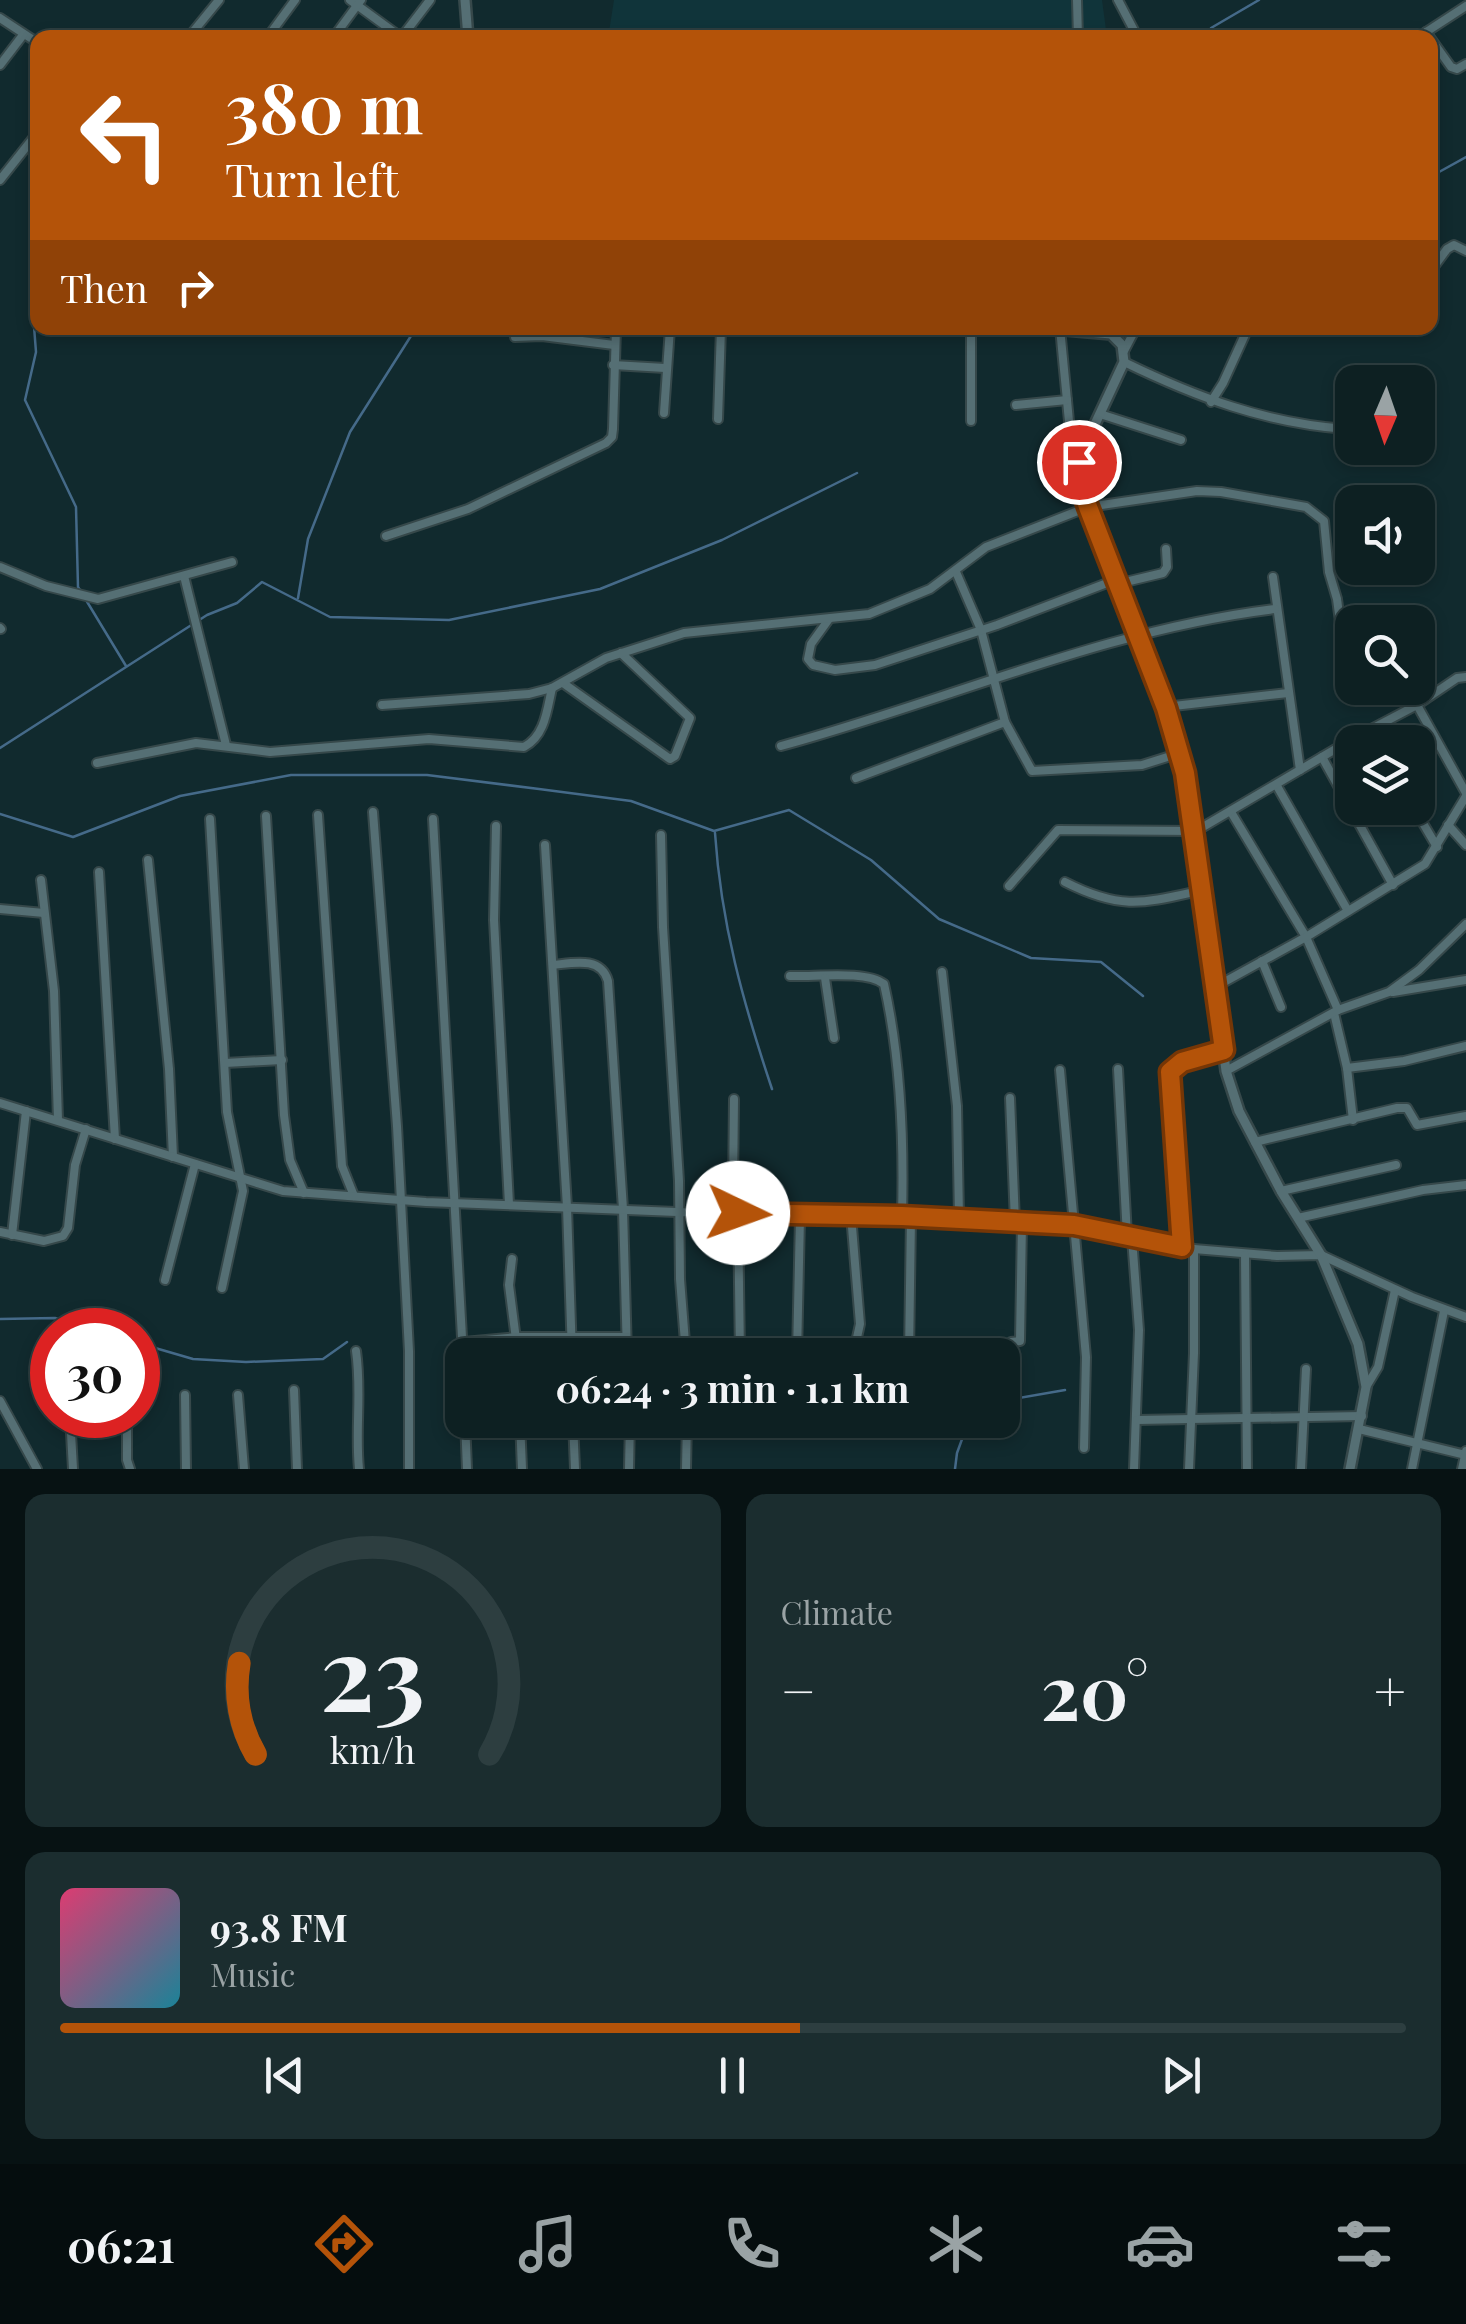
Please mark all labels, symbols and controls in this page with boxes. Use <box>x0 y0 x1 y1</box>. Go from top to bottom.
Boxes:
text: 380 m <box>225 58 423 152</box>
icon: left <box>60 70 190 200</box>
text: Turn left <box>225 148 399 208</box>
icon: right <box>168 260 223 315</box>
text: Then <box>60 262 148 313</box>
north arrow <box>1335 365 1435 465</box>
map controls <box>1335 365 1435 825</box>
pin <box>1037 420 1122 505</box>
icon: arrive <box>1052 435 1107 490</box>
button: sound <box>1335 485 1435 585</box>
button: search <box>1335 605 1435 705</box>
button: layers <box>1335 725 1435 825</box>
position arrow <box>686 1161 790 1265</box>
speed limit sign: 30 <box>30 1308 160 1438</box>
text: 06:24 · 3 min · 1.1 km <box>556 1362 909 1413</box>
text: Climate <box>781 1590 893 1633</box>
text: 23 <box>320 1599 425 1738</box>
text: 20° <box>1041 1639 1149 1739</box>
text: − <box>781 1652 816 1726</box>
text: + <box>1374 1652 1406 1726</box>
text: km/h <box>330 1725 416 1773</box>
text: 93.8 FM <box>210 1901 348 1952</box>
text: Music <box>210 1952 295 1995</box>
icon: previous <box>257 2048 312 2103</box>
icon: pause <box>705 2048 760 2103</box>
icon: next <box>1154 2048 1209 2103</box>
icon: directions <box>309 2209 379 2279</box>
icon: music <box>513 2209 583 2279</box>
icon: phone <box>717 2209 787 2279</box>
icon: climate <box>921 2209 991 2279</box>
icon: car <box>1125 2209 1195 2279</box>
icon: filters <box>1329 2209 1399 2279</box>
text: 06:21 <box>67 2214 175 2274</box>

